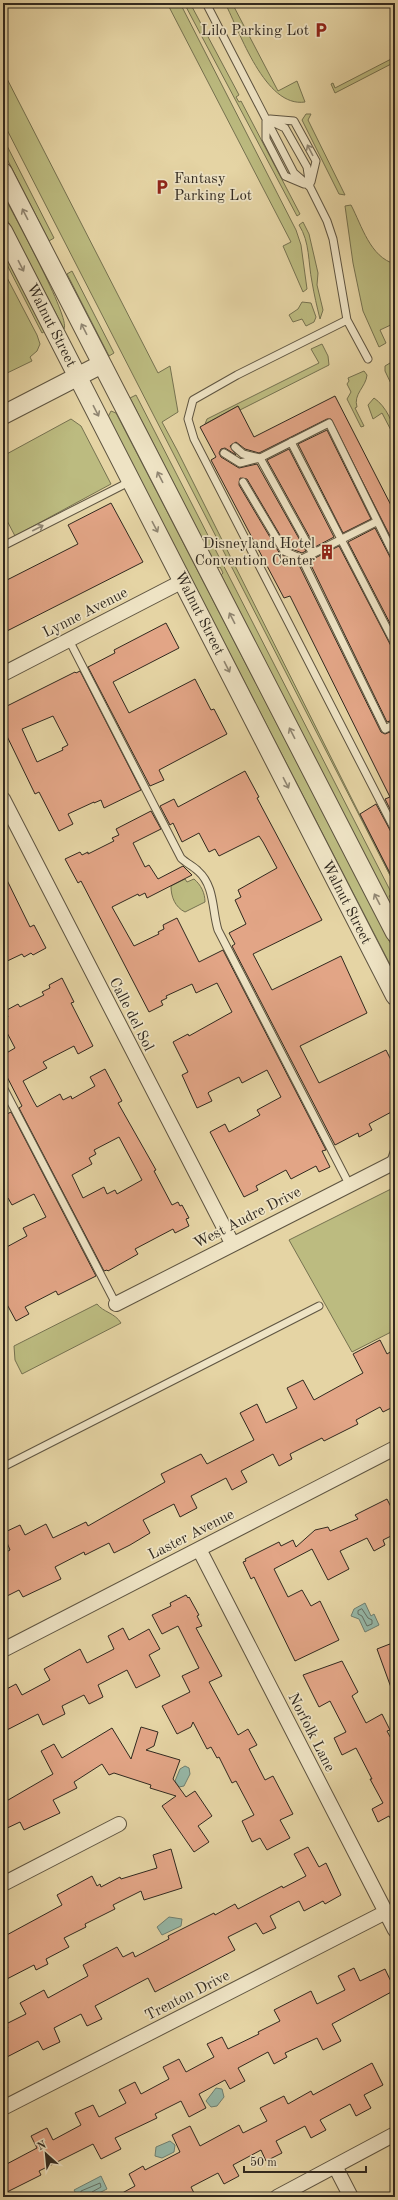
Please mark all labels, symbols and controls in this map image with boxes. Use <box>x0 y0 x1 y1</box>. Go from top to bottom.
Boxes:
parking icon: Lilo Parking Lot <box>312 21 330 39</box>
place label: Lilo Parking Lot <box>201 24 309 39</box>
one-way arrow <box>306 144 313 156</box>
place label: Fantasy Parking Lot <box>174 172 252 204</box>
parking icon: Fantasy Parking Lot <box>153 178 171 196</box>
one-way arrow <box>20 208 28 220</box>
one-way arrow <box>18 260 25 272</box>
street label: Walnut Street <box>23 281 78 370</box>
one-way arrow <box>80 324 87 336</box>
one-way arrow <box>92 405 100 417</box>
one-way arrow <box>156 471 163 483</box>
one-way arrow <box>151 521 159 533</box>
one-way arrow <box>32 524 44 531</box>
place label: Disneyland Hotel Convention Center <box>195 537 315 569</box>
building icon: Disneyland Hotel Convention Center <box>318 543 336 561</box>
street label: Walnut Street <box>171 569 226 658</box>
street label: Lynne Avenue <box>41 586 131 641</box>
one-way arrow <box>228 612 236 624</box>
one-way arrow <box>224 661 231 673</box>
one-way arrow <box>288 727 295 739</box>
one-way arrow <box>283 777 290 789</box>
street label: Walnut Street <box>318 858 373 947</box>
one-way arrow <box>373 893 380 905</box>
street label: Calle del Sol <box>106 975 156 1054</box>
street label: West Audre Drive <box>192 1185 304 1252</box>
street label: Laster Avenue <box>146 1507 237 1563</box>
street label: Norfolk Lane <box>284 1691 337 1775</box>
street label: Trenton Drive <box>143 1969 233 2024</box>
north arrow <box>26 2134 66 2174</box>
text: N <box>36 2139 49 2153</box>
scale bar <box>244 2148 366 2174</box>
text: 50 m <box>250 2156 277 2169</box>

